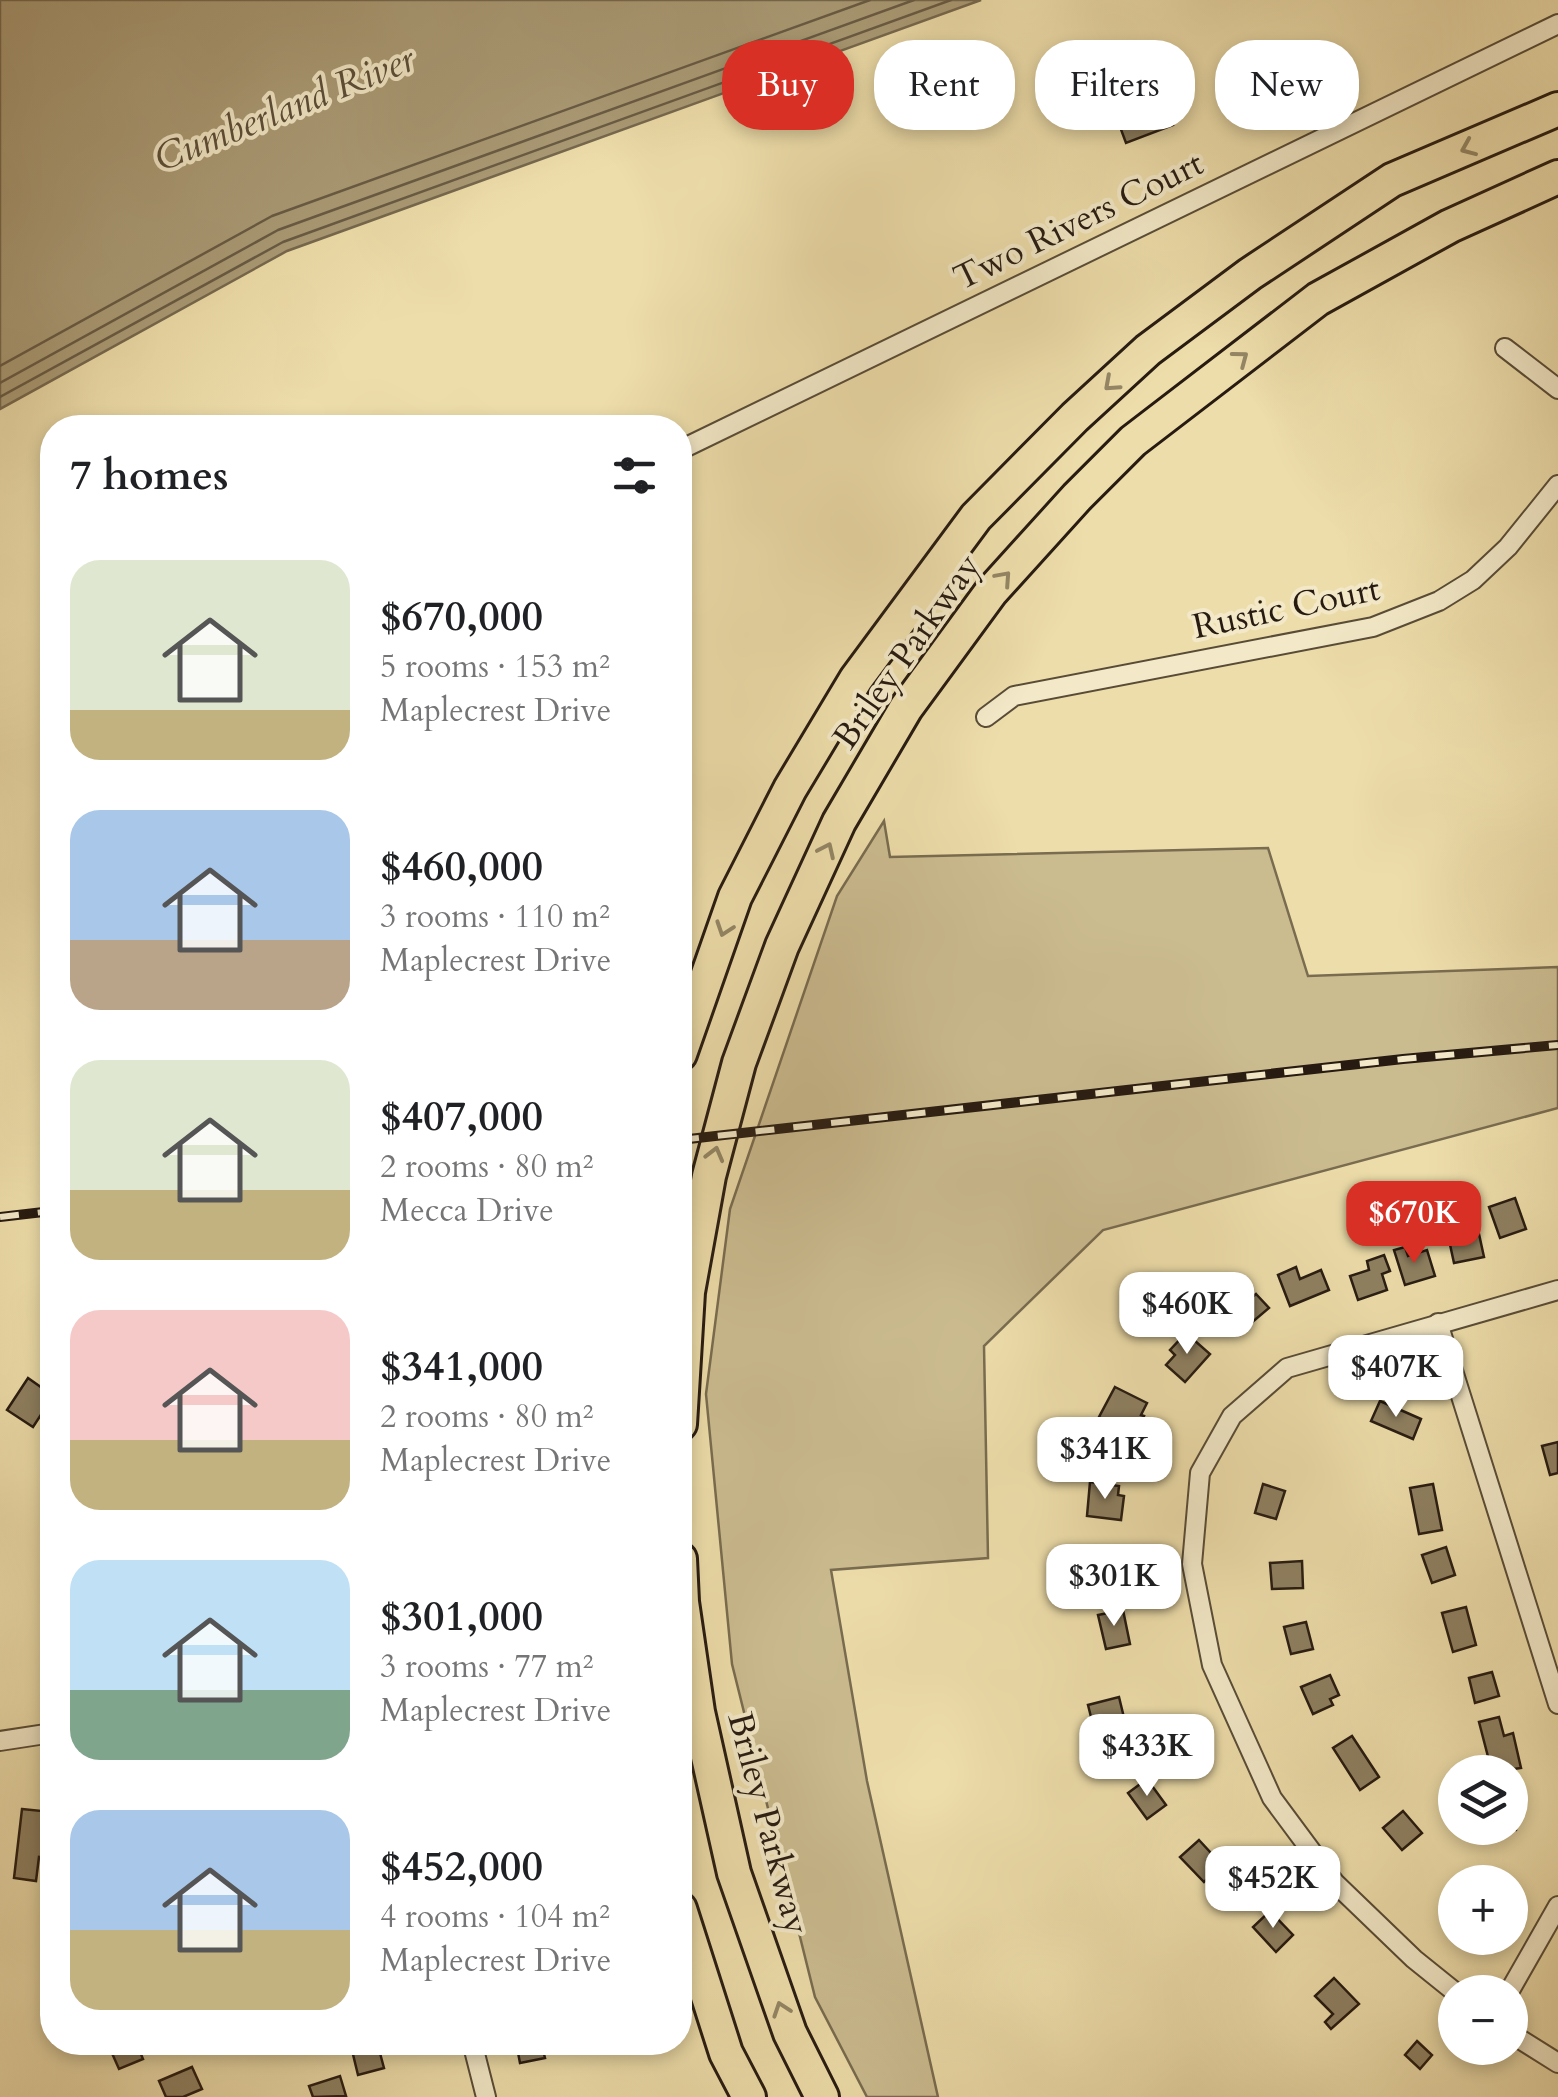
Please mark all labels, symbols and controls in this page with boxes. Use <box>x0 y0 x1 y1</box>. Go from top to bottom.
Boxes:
water label: Cumberland River <box>147 33 424 185</box>
chip: Buy <box>722 40 854 130</box>
chip: Rent <box>874 40 1015 130</box>
chip: Filters <box>1035 40 1195 130</box>
chip: New <box>1215 40 1359 130</box>
one-way arrow <box>1460 136 1478 156</box>
street label: Two Rivers Court <box>946 140 1211 302</box>
one-way arrow <box>1230 352 1248 370</box>
one-way arrow <box>1104 372 1123 390</box>
text: 7 homes <box>70 447 228 504</box>
icon: filters <box>607 448 662 503</box>
street label: Briley Parkway <box>822 544 992 759</box>
street label: Rustic Court <box>1188 565 1384 651</box>
one-way arrow <box>992 571 1010 590</box>
text: $670,000 <box>380 588 543 645</box>
icon: home <box>150 600 270 720</box>
text: 5 rooms · 153 m² <box>380 645 610 689</box>
text: Maplecrest Drive <box>380 689 611 733</box>
text: $460,000 <box>380 838 543 895</box>
one-way arrow <box>814 842 834 860</box>
icon: home <box>150 850 270 970</box>
text: 3 rooms · 110 m² <box>380 895 610 939</box>
one-way arrow <box>715 919 735 936</box>
text: Maplecrest Drive <box>380 939 611 983</box>
text: $407,000 <box>380 1088 543 1145</box>
icon: home <box>150 1100 270 1220</box>
text: 2 rooms · 80 m² <box>380 1145 593 1189</box>
one-way arrow <box>703 1146 724 1163</box>
pin: $670K <box>1344 1181 1484 1266</box>
text: Mecca Drive <box>380 1189 554 1233</box>
text: $670K <box>1368 1191 1460 1235</box>
pin: $460K <box>1117 1272 1257 1357</box>
text: $460K <box>1141 1282 1233 1326</box>
pin: $407K <box>1326 1335 1466 1420</box>
text: $341,000 <box>380 1338 543 1395</box>
text: $407K <box>1350 1345 1442 1389</box>
icon: home <box>150 1350 270 1470</box>
text: 2 rooms · 80 m² <box>380 1395 593 1439</box>
pin: $341K <box>1035 1417 1175 1502</box>
text: $341K <box>1059 1427 1151 1471</box>
text: Maplecrest Drive <box>380 1439 611 1483</box>
pin: $301K <box>1044 1544 1184 1629</box>
text: $301K <box>1068 1554 1160 1598</box>
text: $301,000 <box>380 1588 543 1645</box>
icon: home <box>150 1600 270 1720</box>
text: 3 rooms · 77 m² <box>380 1645 593 1689</box>
text: Maplecrest Drive <box>380 1689 611 1733</box>
street label: Briley Parkway <box>715 1707 821 1940</box>
pin: $433K <box>1077 1714 1217 1799</box>
text: $433K <box>1101 1724 1193 1768</box>
map controls <box>1438 1755 1528 2065</box>
button: layers <box>1438 1755 1528 1845</box>
text: $452,000 <box>380 1838 543 1895</box>
pin: $452K <box>1203 1846 1343 1931</box>
icon: home <box>150 1850 270 1970</box>
text: $452K <box>1227 1856 1319 1900</box>
button: + <box>1438 1865 1528 1955</box>
text: 4 rooms · 104 m² <box>380 1895 610 1939</box>
text: Maplecrest Drive <box>380 1939 611 1983</box>
button: − <box>1438 1975 1528 2065</box>
one-way arrow <box>773 2001 793 2018</box>

